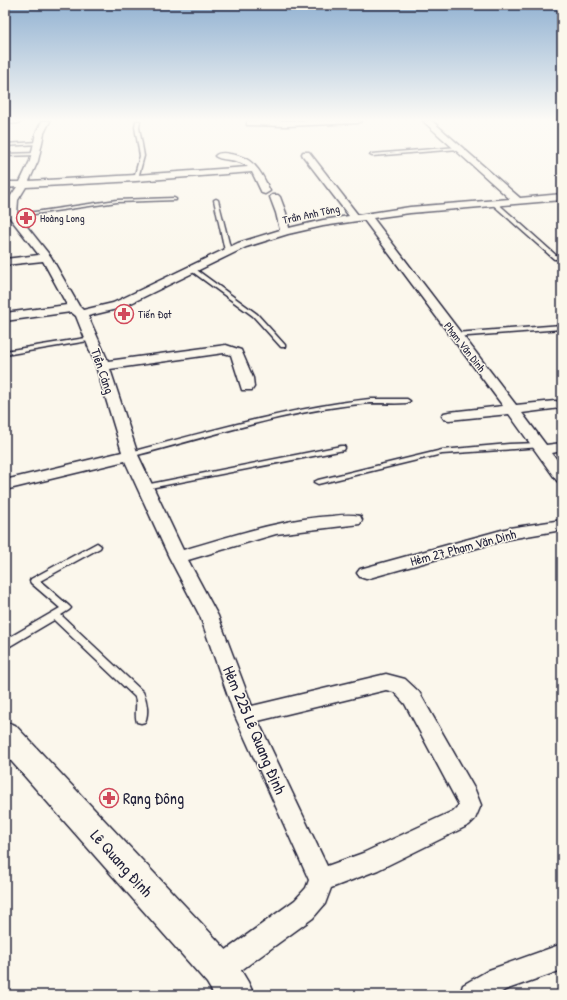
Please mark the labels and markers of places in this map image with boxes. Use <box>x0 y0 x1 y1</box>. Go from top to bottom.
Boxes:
pharmacy icon: Hoàng Long <box>15 207 37 229</box>
place label: Hoàng Long <box>40 211 85 225</box>
pharmacy icon: Tiến Đạt <box>113 303 135 325</box>
place label: Tiến Đạt <box>138 307 172 321</box>
pharmacy icon: Rạng Đông <box>98 787 120 809</box>
place label: Rạng Đông <box>123 787 184 809</box>

